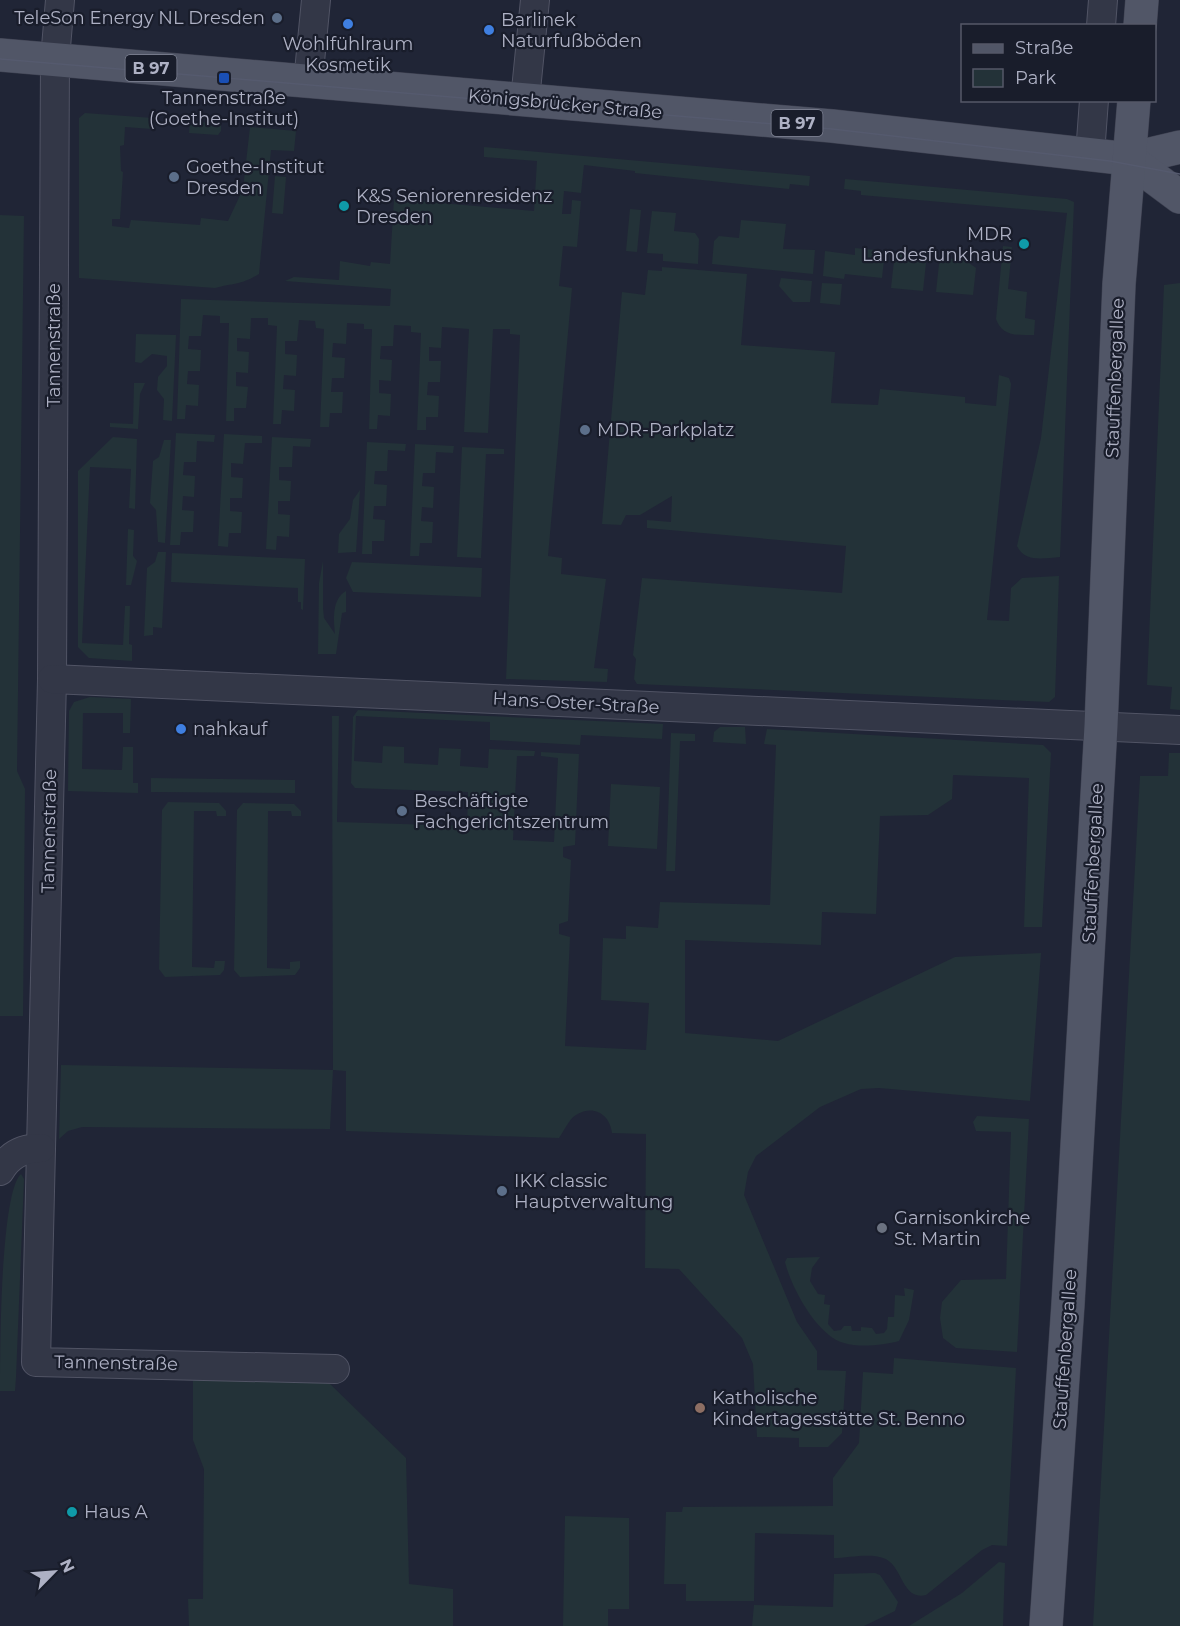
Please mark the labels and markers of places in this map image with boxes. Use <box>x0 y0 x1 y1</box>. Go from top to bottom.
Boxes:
place label: TeleSon Energy NL Dresden <box>14 7 265 29</box>
place label: Barlinek Naturfußböden <box>501 9 642 52</box>
marker: TeleSon Energy NL Dresden <box>270 11 284 25</box>
marker: Wohlfühlraum Kosmetik <box>341 17 355 31</box>
marker: Barlinek Naturfußböden <box>482 23 496 37</box>
place label: Wohlfühlraum Kosmetik <box>283 33 413 76</box>
marker: Tannenstraße (Goethe-Institut) <box>217 71 231 85</box>
place label: Tannenstraße (Goethe-Institut) <box>149 87 299 130</box>
place label: Goethe-Institut Dresden <box>186 156 325 199</box>
marker: Goethe-Institut Dresden <box>167 170 181 184</box>
place label: K&S Seniorenresidenz Dresden <box>356 185 552 228</box>
marker: K&S Seniorenresidenz Dresden <box>337 199 351 213</box>
place label: MDR Landesfunkhaus <box>862 223 1012 266</box>
marker: MDR Landesfunkhaus <box>1017 237 1031 251</box>
place label: MDR-Parkplatz <box>597 419 734 441</box>
marker: MDR-Parkplatz <box>578 423 592 437</box>
place label: nahkauf <box>193 718 268 740</box>
marker: nahkauf <box>174 722 188 736</box>
place label: Beschäftigte Fachgerichtszentrum <box>414 790 609 833</box>
marker: Beschäftigte Fachgerichtszentrum <box>395 804 409 818</box>
place label: IKK classic Hauptverwaltung <box>514 1170 673 1213</box>
marker: IKK classic Hauptverwaltung <box>495 1184 509 1198</box>
place label: Garnisonkirche St. Martin <box>894 1207 1031 1250</box>
marker: Garnisonkirche St. Martin <box>875 1221 889 1235</box>
place label: Katholische Kindertagesstätte St. Benno <box>712 1387 965 1430</box>
marker: Katholische Kindertagesstätte St. Benno <box>693 1401 707 1415</box>
place label: Haus A <box>84 1501 148 1523</box>
marker: Haus A <box>65 1505 79 1519</box>

